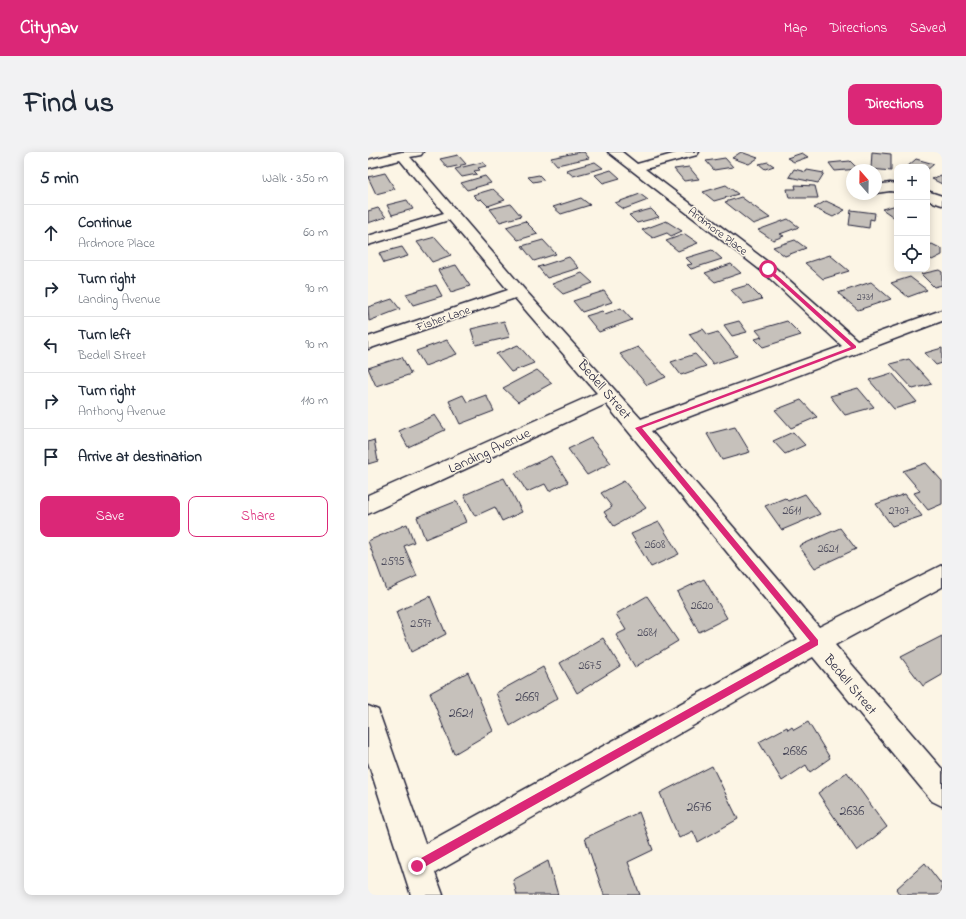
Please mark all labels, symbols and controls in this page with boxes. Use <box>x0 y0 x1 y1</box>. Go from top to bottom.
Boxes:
text: Citynav <box>20 15 78 42</box>
text: Map <box>784 18 807 39</box>
text: Directions <box>829 18 887 39</box>
text: Saved <box>909 18 946 39</box>
text: Find us <box>24 84 114 125</box>
button: Directions <box>848 84 942 125</box>
north arrow <box>846 164 882 200</box>
map controls <box>894 164 930 272</box>
button: + <box>894 164 930 200</box>
text: 5 min <box>40 166 79 191</box>
text: Walk · 350 m <box>262 169 328 188</box>
button: − <box>894 200 930 236</box>
street label: Ardmore Place <box>684 203 752 261</box>
text: Continue <box>78 212 132 234</box>
icon: ahead <box>40 222 62 244</box>
text: 60 m <box>303 223 328 242</box>
text: Ardmore Place <box>78 234 155 253</box>
button: locate <box>894 236 930 272</box>
route start <box>759 260 777 278</box>
text: Turn right <box>78 268 136 290</box>
icon: right <box>40 278 62 300</box>
text: 90 m <box>305 279 328 298</box>
text: Landing Avenue <box>78 290 160 309</box>
house number: 2731 <box>857 290 873 305</box>
street label: Fisher Lane <box>413 301 473 337</box>
text: Turn left <box>78 324 131 346</box>
icon: left <box>40 334 62 356</box>
text: 90 m <box>305 335 328 354</box>
text: Bedell Street <box>78 346 146 365</box>
street label: Bedell Street <box>571 355 636 425</box>
text: Turn right <box>78 380 136 402</box>
icon: right <box>40 390 62 412</box>
text: 110 m <box>301 391 328 410</box>
text: Anthony Avenue <box>78 402 165 421</box>
street label: Landing Avenue <box>445 423 535 481</box>
icon: arrive <box>40 446 62 468</box>
text: Arrive at destination <box>78 446 202 468</box>
button: Save <box>40 496 180 537</box>
button: Share <box>188 496 328 537</box>
house number: 2611 <box>783 502 802 520</box>
house number: 2707 <box>888 502 910 520</box>
house number: 2608 <box>645 536 666 554</box>
house number: 2621 <box>817 540 839 558</box>
house number: 2595 <box>381 553 405 571</box>
house number: 2620 <box>691 597 713 615</box>
house number: 2597 <box>410 615 432 633</box>
house number: 2681 <box>637 624 657 642</box>
street label: Bedell Street <box>818 649 882 720</box>
house number: 2675 <box>578 657 602 675</box>
house number: 2669 <box>515 687 540 708</box>
house number: 2621 <box>449 703 474 724</box>
house number: 2686 <box>783 741 807 762</box>
house number: 2676 <box>686 797 712 818</box>
house number: 2636 <box>839 801 865 822</box>
route end <box>408 857 426 875</box>

